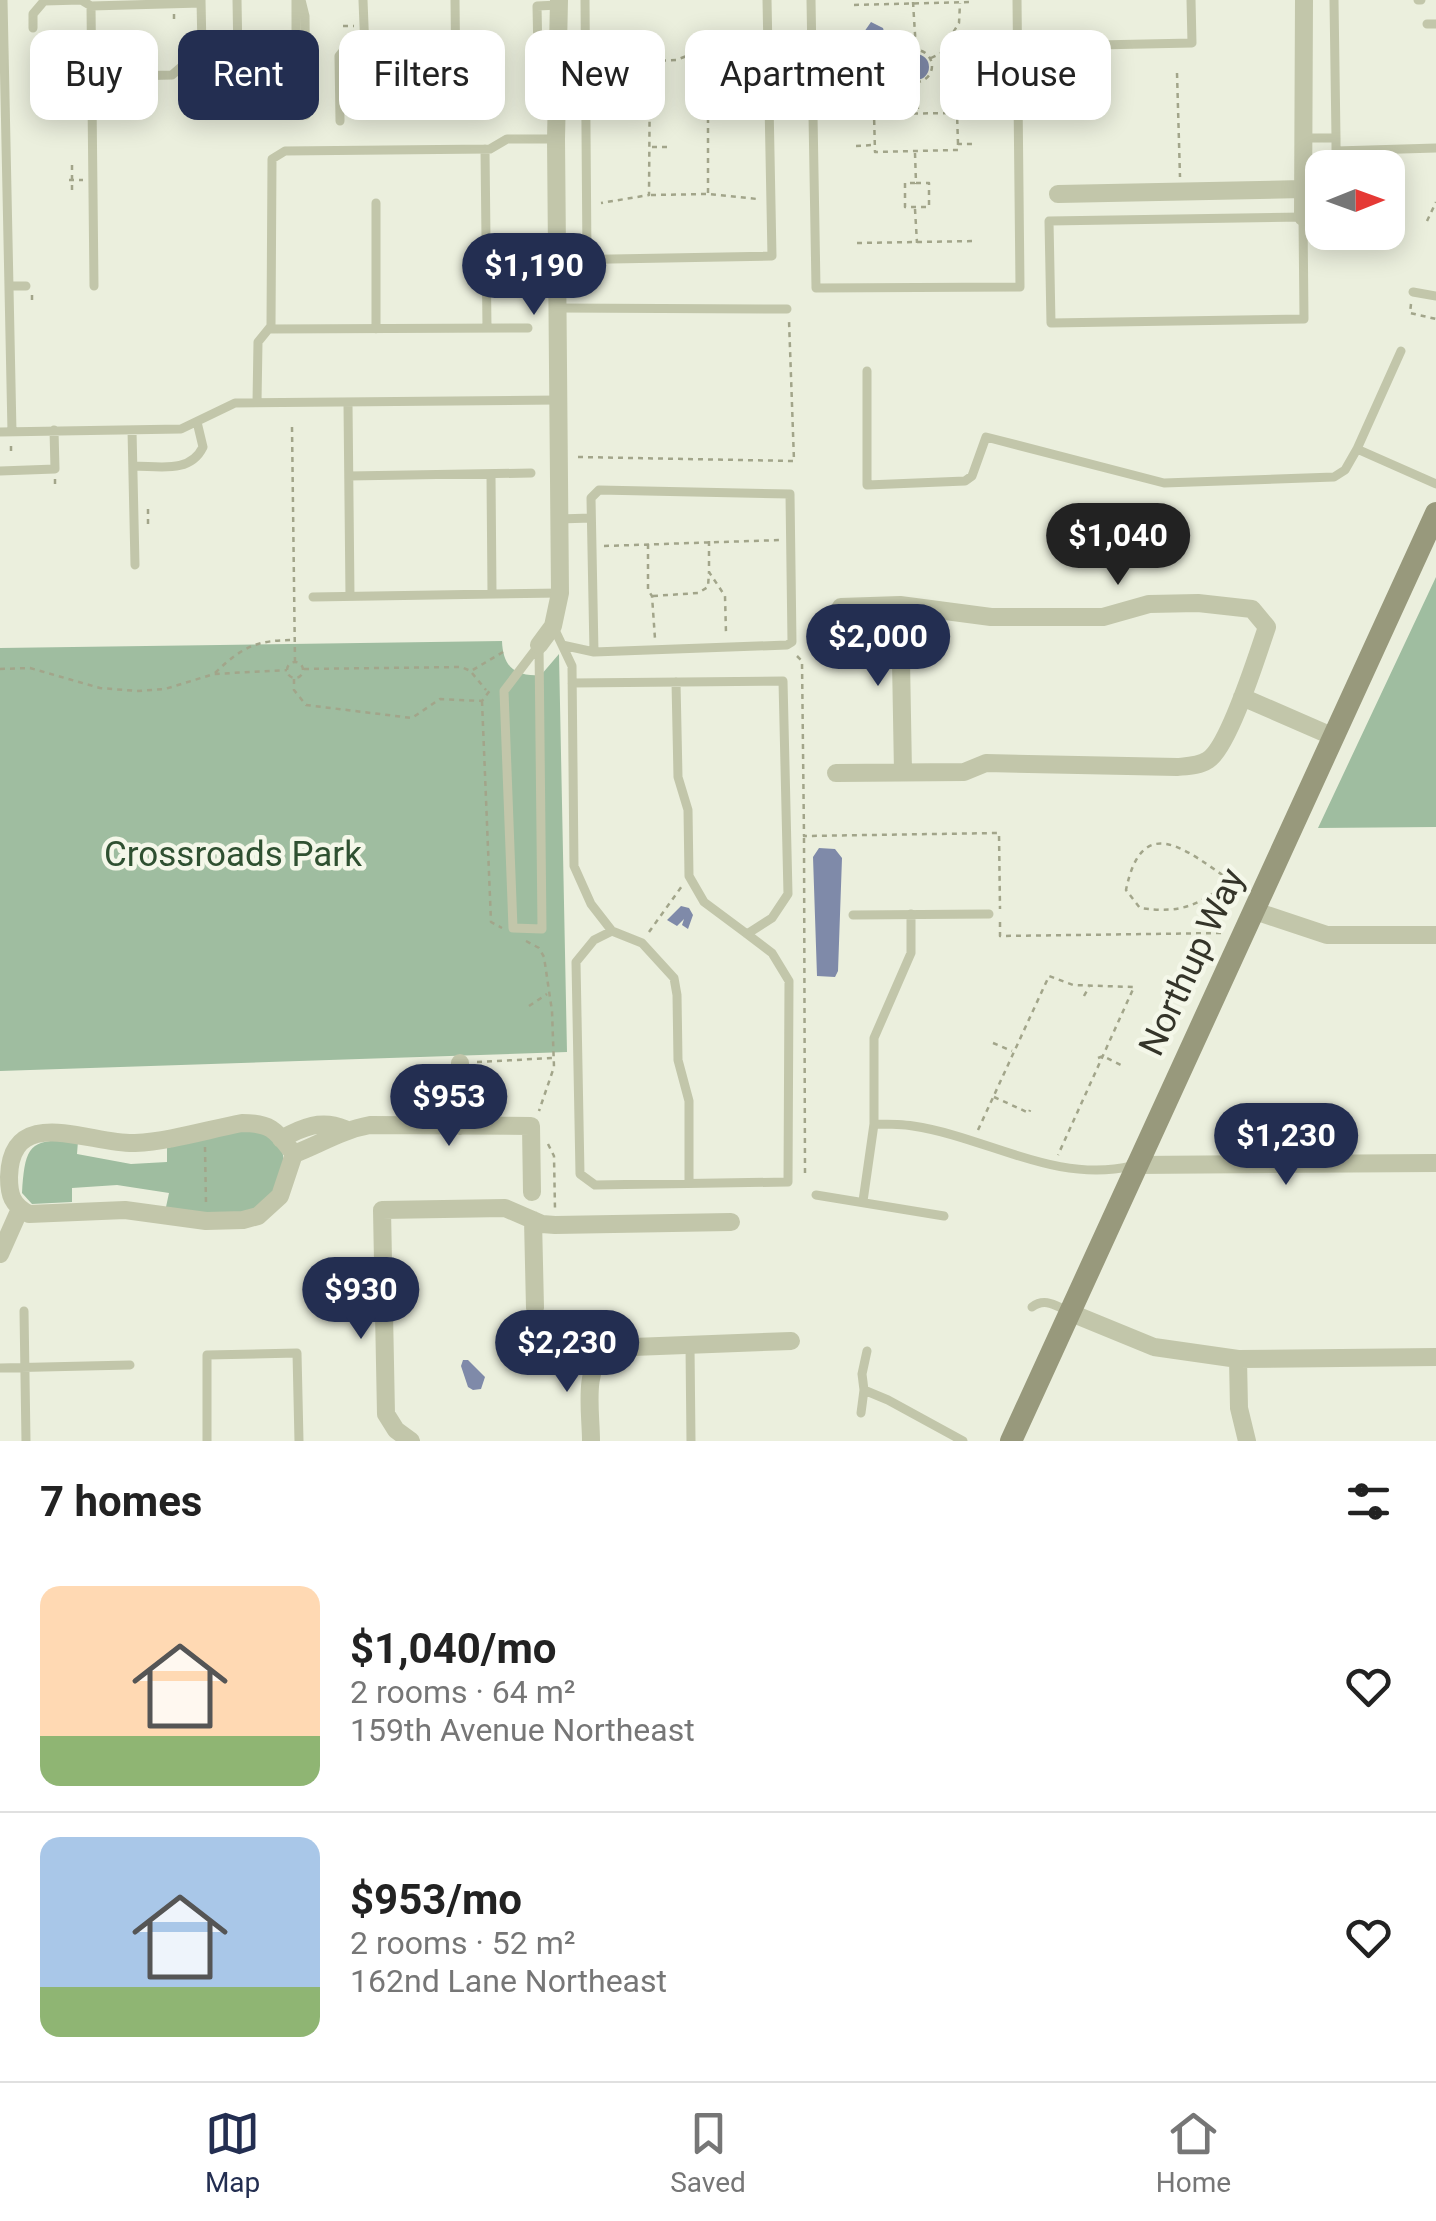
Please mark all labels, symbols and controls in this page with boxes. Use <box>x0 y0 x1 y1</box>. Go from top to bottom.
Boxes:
chip: Buy <box>30 30 158 120</box>
chip: Rent <box>178 30 319 120</box>
chip: Filters <box>339 30 505 120</box>
chip: New <box>525 30 665 120</box>
chip: Apartment <box>685 30 920 120</box>
chip: House <box>940 30 1111 120</box>
north arrow <box>1305 150 1405 250</box>
map controls <box>1305 150 1405 250</box>
pin: $1,190 <box>453 233 615 318</box>
text: $1,190 <box>484 246 584 284</box>
pin: $1,040 <box>1037 503 1199 588</box>
text: $1,040 <box>1068 516 1168 554</box>
pin: $2,000 <box>797 604 959 689</box>
text: $2,000 <box>828 617 928 655</box>
park label: Crossroads Park <box>104 834 362 875</box>
street label: Northup Way <box>1131 861 1253 1062</box>
pin: $953 <box>390 1064 508 1149</box>
text: $953 <box>412 1077 486 1115</box>
pin: $1,230 <box>1205 1103 1367 1188</box>
text: $1,230 <box>1236 1116 1336 1154</box>
pin: $930 <box>302 1257 420 1342</box>
text: $930 <box>324 1270 398 1308</box>
pin: $2,230 <box>486 1310 648 1395</box>
text: $2,230 <box>517 1323 617 1361</box>
icon: filters <box>1341 1474 1396 1529</box>
text: 7 homes <box>40 1477 202 1526</box>
text: $1,040/mo <box>350 1624 557 1673</box>
icon: home <box>120 1626 240 1746</box>
icon: heart <box>1341 1659 1396 1714</box>
text: 2 rooms · 64 m² <box>350 1673 575 1711</box>
text: 159th Avenue Northeast <box>350 1711 695 1749</box>
text: $953/mo <box>350 1875 522 1924</box>
icon: home <box>120 1877 240 1997</box>
icon: heart <box>1341 1910 1396 1965</box>
text: 2 rooms · 52 m² <box>350 1924 575 1962</box>
text: 162nd Lane Northeast <box>350 1962 667 2000</box>
tab: Map <box>205 2106 260 2199</box>
tab: Saved <box>670 2106 746 2199</box>
tab: Home <box>1156 2106 1231 2199</box>

